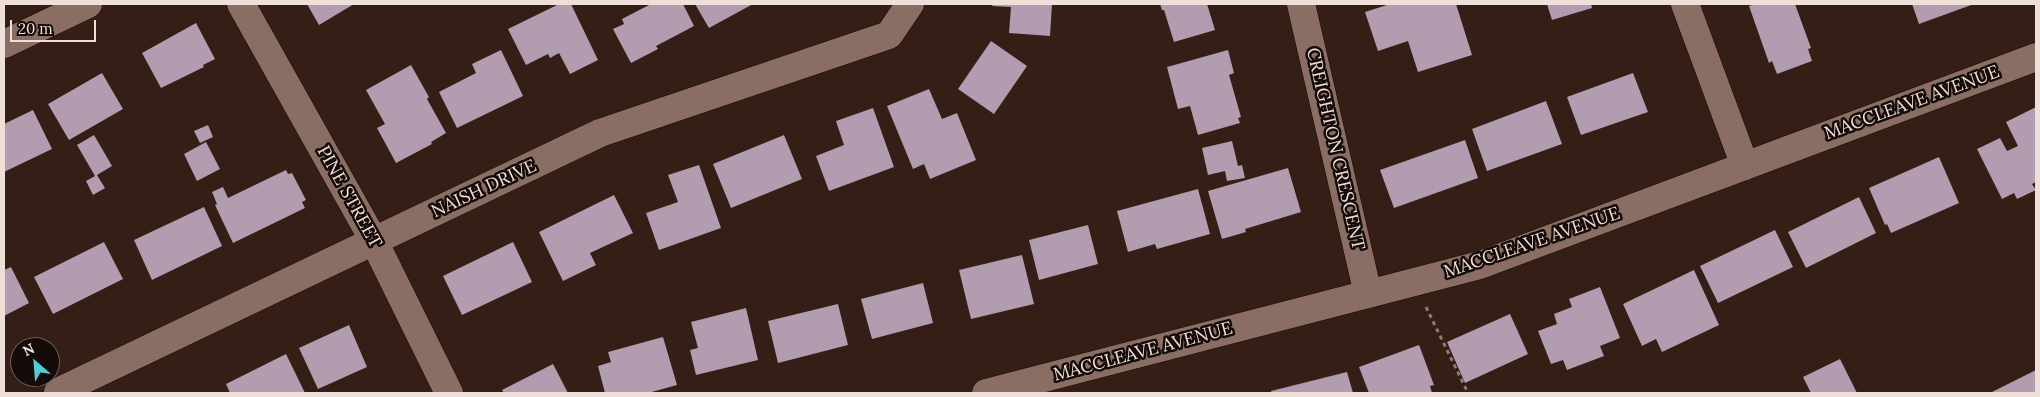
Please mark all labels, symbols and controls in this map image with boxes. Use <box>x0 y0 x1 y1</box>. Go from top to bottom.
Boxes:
scale bar <box>12 10 99 42</box>
text: 20 m <box>18 19 53 38</box>
street label: CREIGHTON CRESCENT <box>1301 46 1369 252</box>
street label: MACCLEAVE AVENUE <box>1822 61 2002 145</box>
street label: PINE STREET <box>312 142 386 252</box>
street label: NAISH DRIVE <box>428 155 540 223</box>
street label: MACCLEAVE AVENUE <box>1441 203 1623 283</box>
street label: MACCLEAVE AVENUE <box>1051 318 1235 386</box>
north arrow <box>10 337 60 387</box>
text: N <box>20 339 38 360</box>

